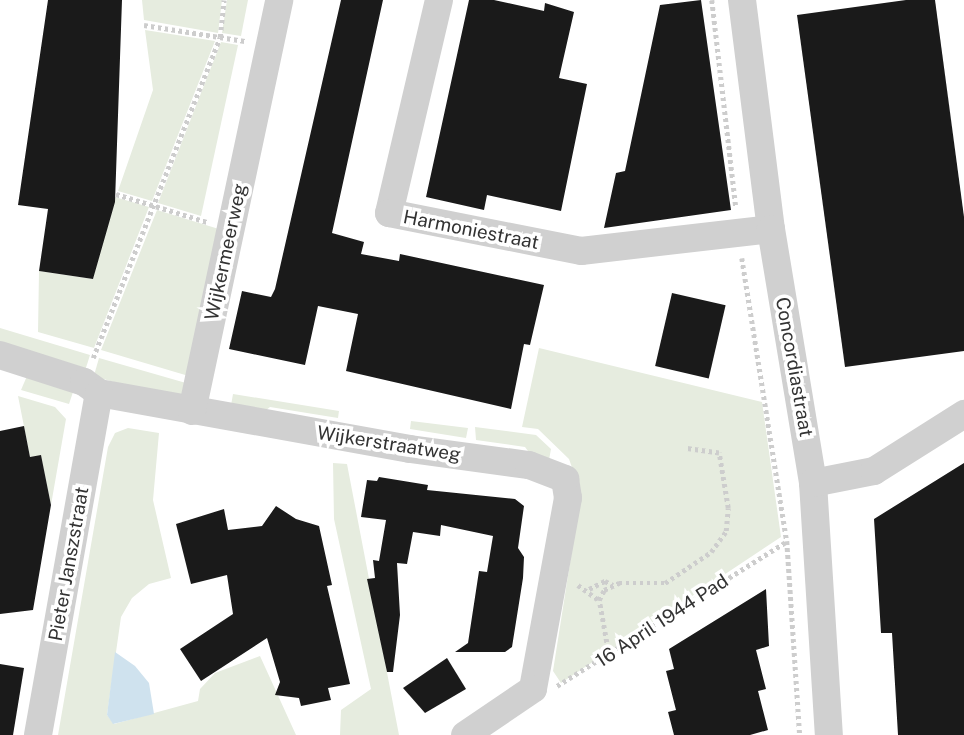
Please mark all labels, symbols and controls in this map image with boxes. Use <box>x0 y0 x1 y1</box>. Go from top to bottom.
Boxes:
street label: Wijkermeerweg <box>200 182 252 322</box>
street label: Harmoniestraat <box>401 206 541 254</box>
street label: Concordiastraat <box>770 295 818 439</box>
street label: Wijkerstraatweg <box>315 421 463 467</box>
street label: Pieter Janszstraat <box>44 485 94 643</box>
street label: 16 April 1944 Pad <box>591 570 733 672</box>

